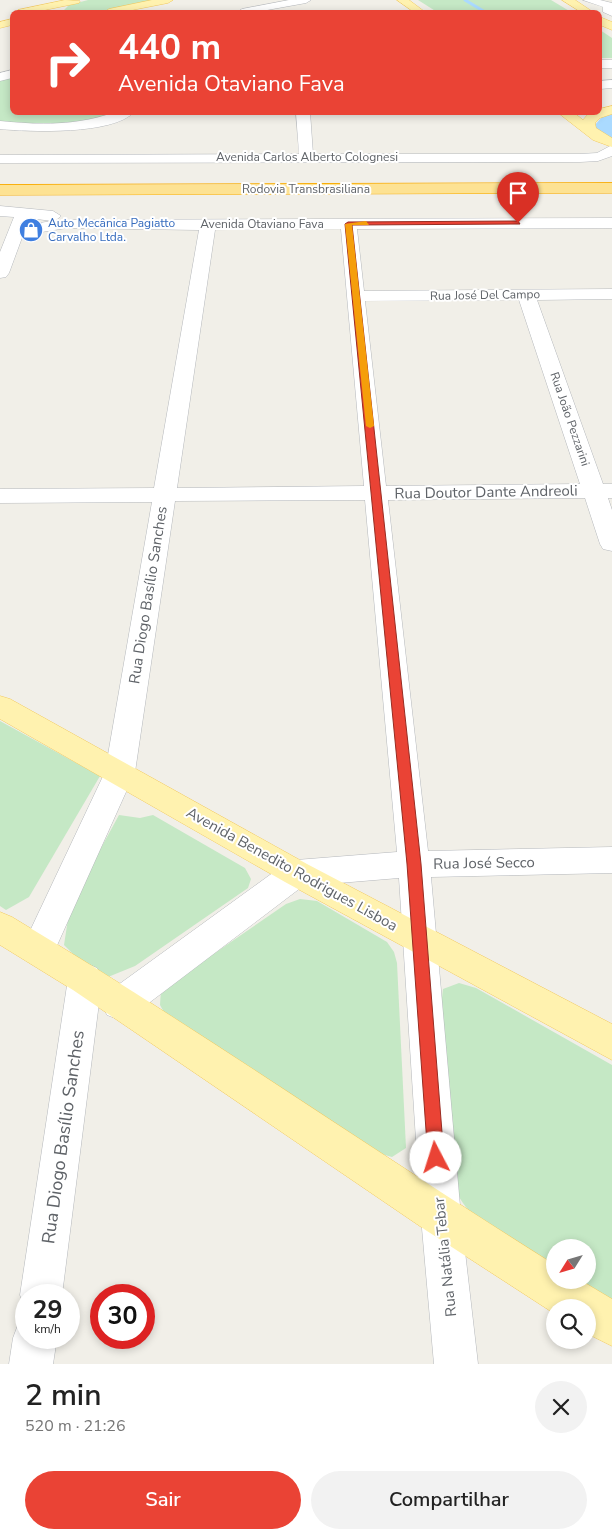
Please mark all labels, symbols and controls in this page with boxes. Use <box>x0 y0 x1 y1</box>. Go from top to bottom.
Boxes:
text: 440 m <box>118 24 221 71</box>
icon: right <box>35 30 100 95</box>
text: Avenida Otaviano Fava <box>118 69 345 99</box>
street label: Avenida Carlos Alberto Colognesi <box>216 149 398 165</box>
pin <box>497 172 539 223</box>
icon: arrive <box>504 179 532 207</box>
street label: Rodovia Transbrasiliana <box>242 181 370 197</box>
place label: Auto Mecânica Pagiatto Carvalho Ltda. <box>48 215 175 245</box>
street label: Avenida Otaviano Fava <box>200 216 324 232</box>
shop icon: Auto Mecânica Pagiatto Carvalho Ltda. <box>18 217 44 243</box>
street label: Rua José Del Campo <box>430 286 541 304</box>
street label: Rua João Pezzarini <box>546 370 594 468</box>
street label: Rua Doutor Dante Andreoli <box>394 480 578 504</box>
street label: Rua Diogo Basílio Sanches <box>124 505 172 685</box>
street label: Avenida Benedito Rodrigues Lisboa <box>183 802 401 936</box>
street label: Rua José Secco <box>433 852 535 874</box>
street label: Rua Diogo Basílio Sanches <box>36 1029 90 1245</box>
position arrow <box>409 1131 461 1183</box>
street label: Rua Natália Tebar <box>429 1196 461 1318</box>
north arrow <box>546 1239 596 1289</box>
map controls <box>546 1239 596 1349</box>
speed limit sign: 30 <box>90 1284 155 1349</box>
text: 29 <box>32 1293 63 1327</box>
button: search <box>546 1299 596 1349</box>
text: km/h <box>34 1321 61 1337</box>
text: 2 min <box>25 1375 101 1416</box>
button: close <box>535 1381 587 1433</box>
text: 520 m · 21:26 <box>25 1415 126 1437</box>
button: Sair <box>25 1471 301 1529</box>
button: Compartilhar <box>311 1471 587 1529</box>

